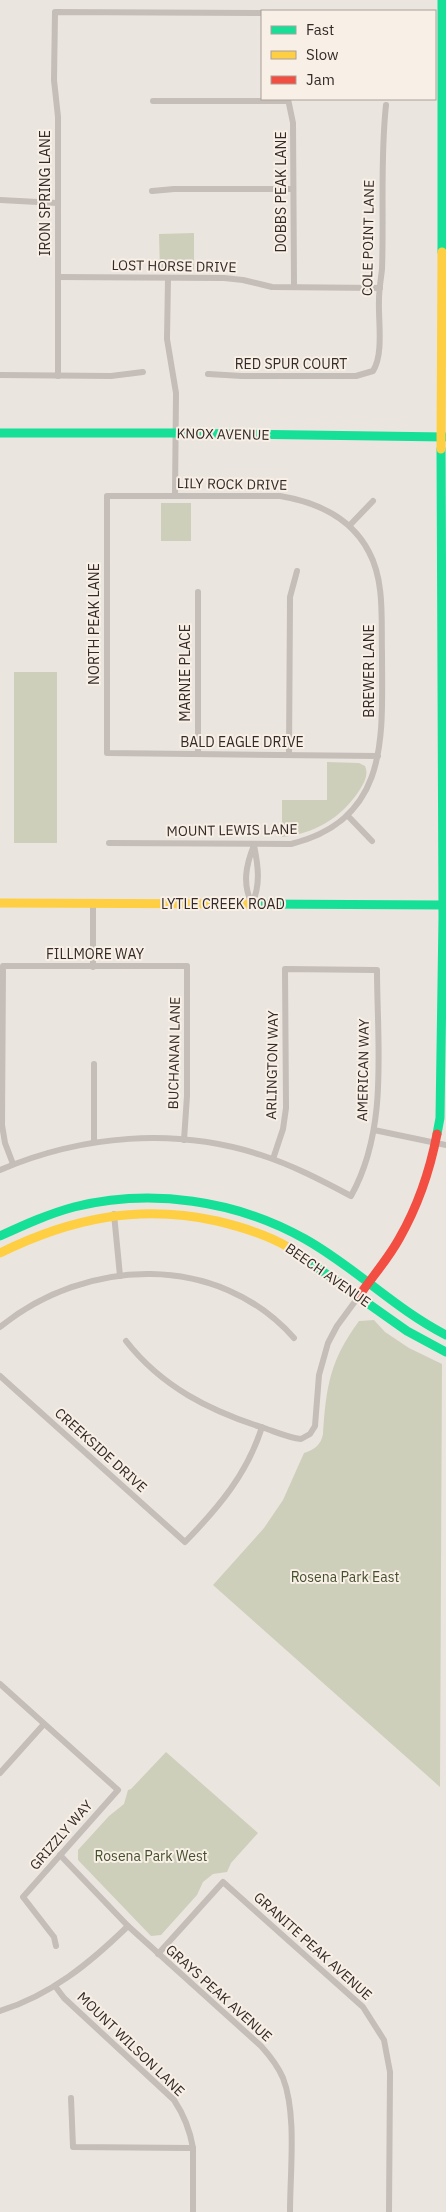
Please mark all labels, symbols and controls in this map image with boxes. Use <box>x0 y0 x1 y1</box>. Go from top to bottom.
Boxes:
legend <box>261 10 436 100</box>
text: Fast <box>306 20 334 39</box>
text: Slow <box>306 45 339 64</box>
text: Jam <box>306 70 335 89</box>
street label: IRON SPRING LANE <box>36 130 54 256</box>
street label: DOBBS PEAK LANE <box>272 131 290 253</box>
street label: COLE POINT LANE <box>358 180 378 296</box>
street label: LOST HORSE DRIVE <box>111 256 237 276</box>
street label: RED SPUR COURT <box>235 355 347 373</box>
street label: KNOX AVENUE <box>176 424 270 444</box>
street label: LILY ROCK DRIVE <box>177 474 287 494</box>
street label: NORTH PEAK LANE <box>85 563 103 685</box>
street label: MARNIE PLACE <box>176 624 194 722</box>
street label: BREWER LANE <box>360 624 378 718</box>
street label: BALD EAGLE DRIVE <box>180 733 304 751</box>
street label: MOUNT LEWIS LANE <box>166 820 298 840</box>
street label: LYTLE CREEK ROAD <box>161 895 285 913</box>
street label: FILLMORE WAY <box>46 945 145 963</box>
street label: BUCHANAN LANE <box>164 997 184 1109</box>
street label: ARLINGTON WAY <box>262 1009 282 1120</box>
street label: AMERICAN WAY <box>353 1018 373 1122</box>
street label: BEECH AVENUE <box>282 1239 374 1311</box>
street label: CREEKSIDE DRIVE <box>51 1404 151 1496</box>
park label: Rosena Park East <box>291 1568 399 1586</box>
street label: GRIZZLY WAY <box>26 1796 97 1874</box>
park label: Rosena Park West <box>94 1847 208 1865</box>
street label: GRANITE PEAK AVENUE <box>250 1888 376 2004</box>
street label: GRAYS PEAK AVENUE <box>162 1941 276 2045</box>
street label: MOUNT WILSON LANE <box>73 1988 189 2100</box>

